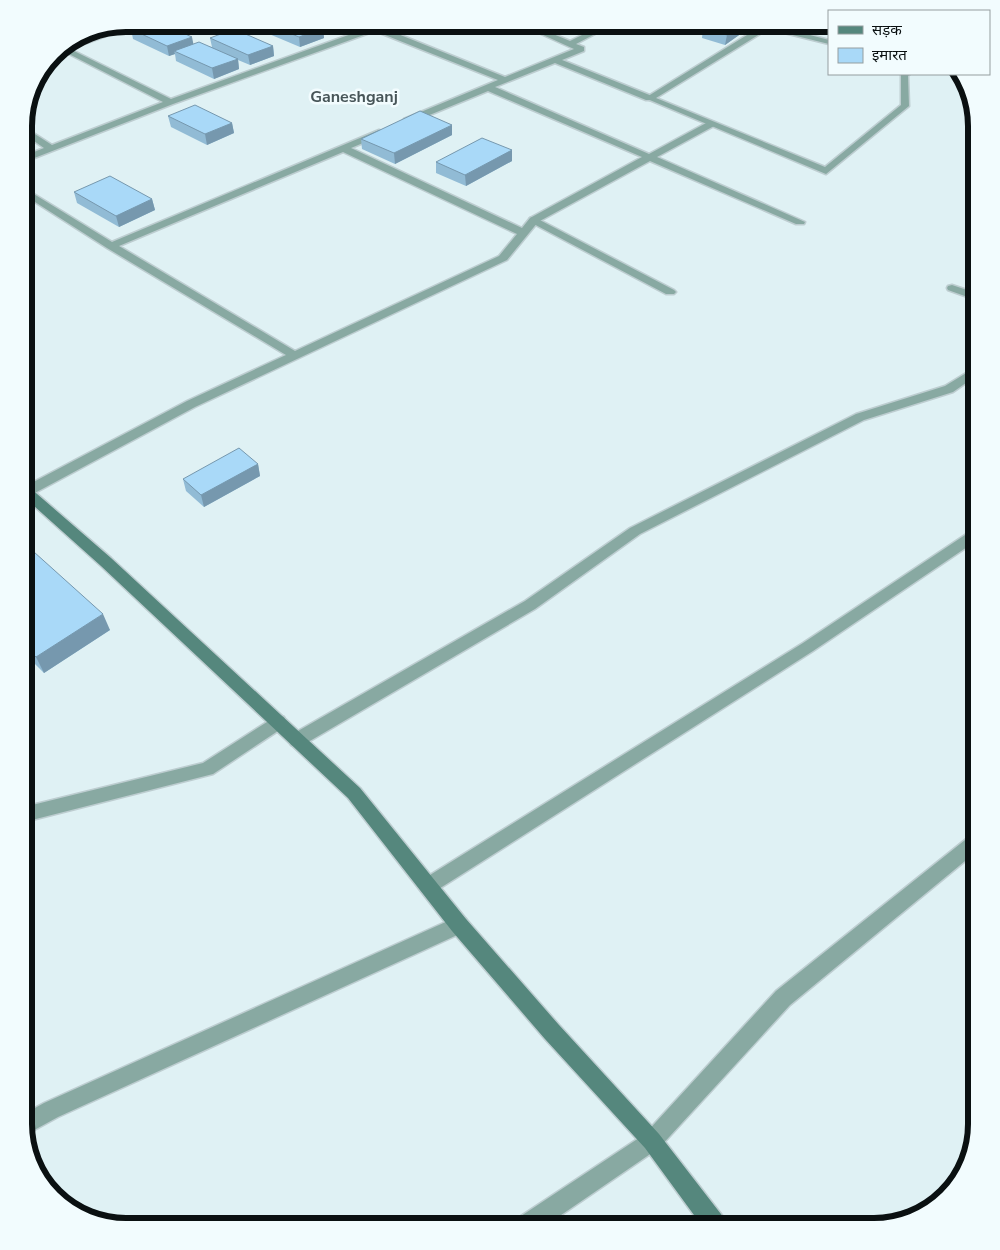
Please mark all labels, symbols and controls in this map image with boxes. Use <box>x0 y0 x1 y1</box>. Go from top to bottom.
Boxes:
legend <box>828 10 990 75</box>
text: सड़क <box>872 20 902 40</box>
text: इमारत <box>872 45 907 65</box>
district label: Ganeshganj <box>310 86 398 108</box>

